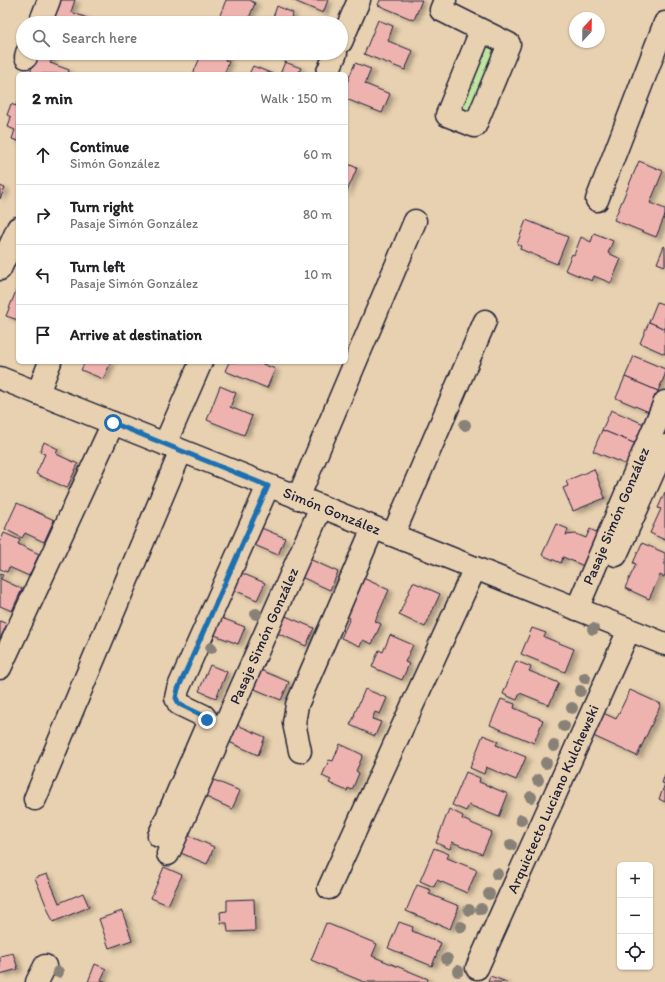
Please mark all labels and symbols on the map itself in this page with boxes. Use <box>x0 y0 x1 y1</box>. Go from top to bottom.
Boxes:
north arrow <box>569 12 605 48</box>
route start <box>104 414 122 432</box>
street label: Pasaje Simón González <box>579 444 653 588</box>
street label: Simón González <box>281 483 383 539</box>
street label: Pasaje Simón González <box>226 565 302 707</box>
street label: Arquictecto Luciano Kulchewski <box>503 702 603 896</box>
route end <box>198 711 216 729</box>

